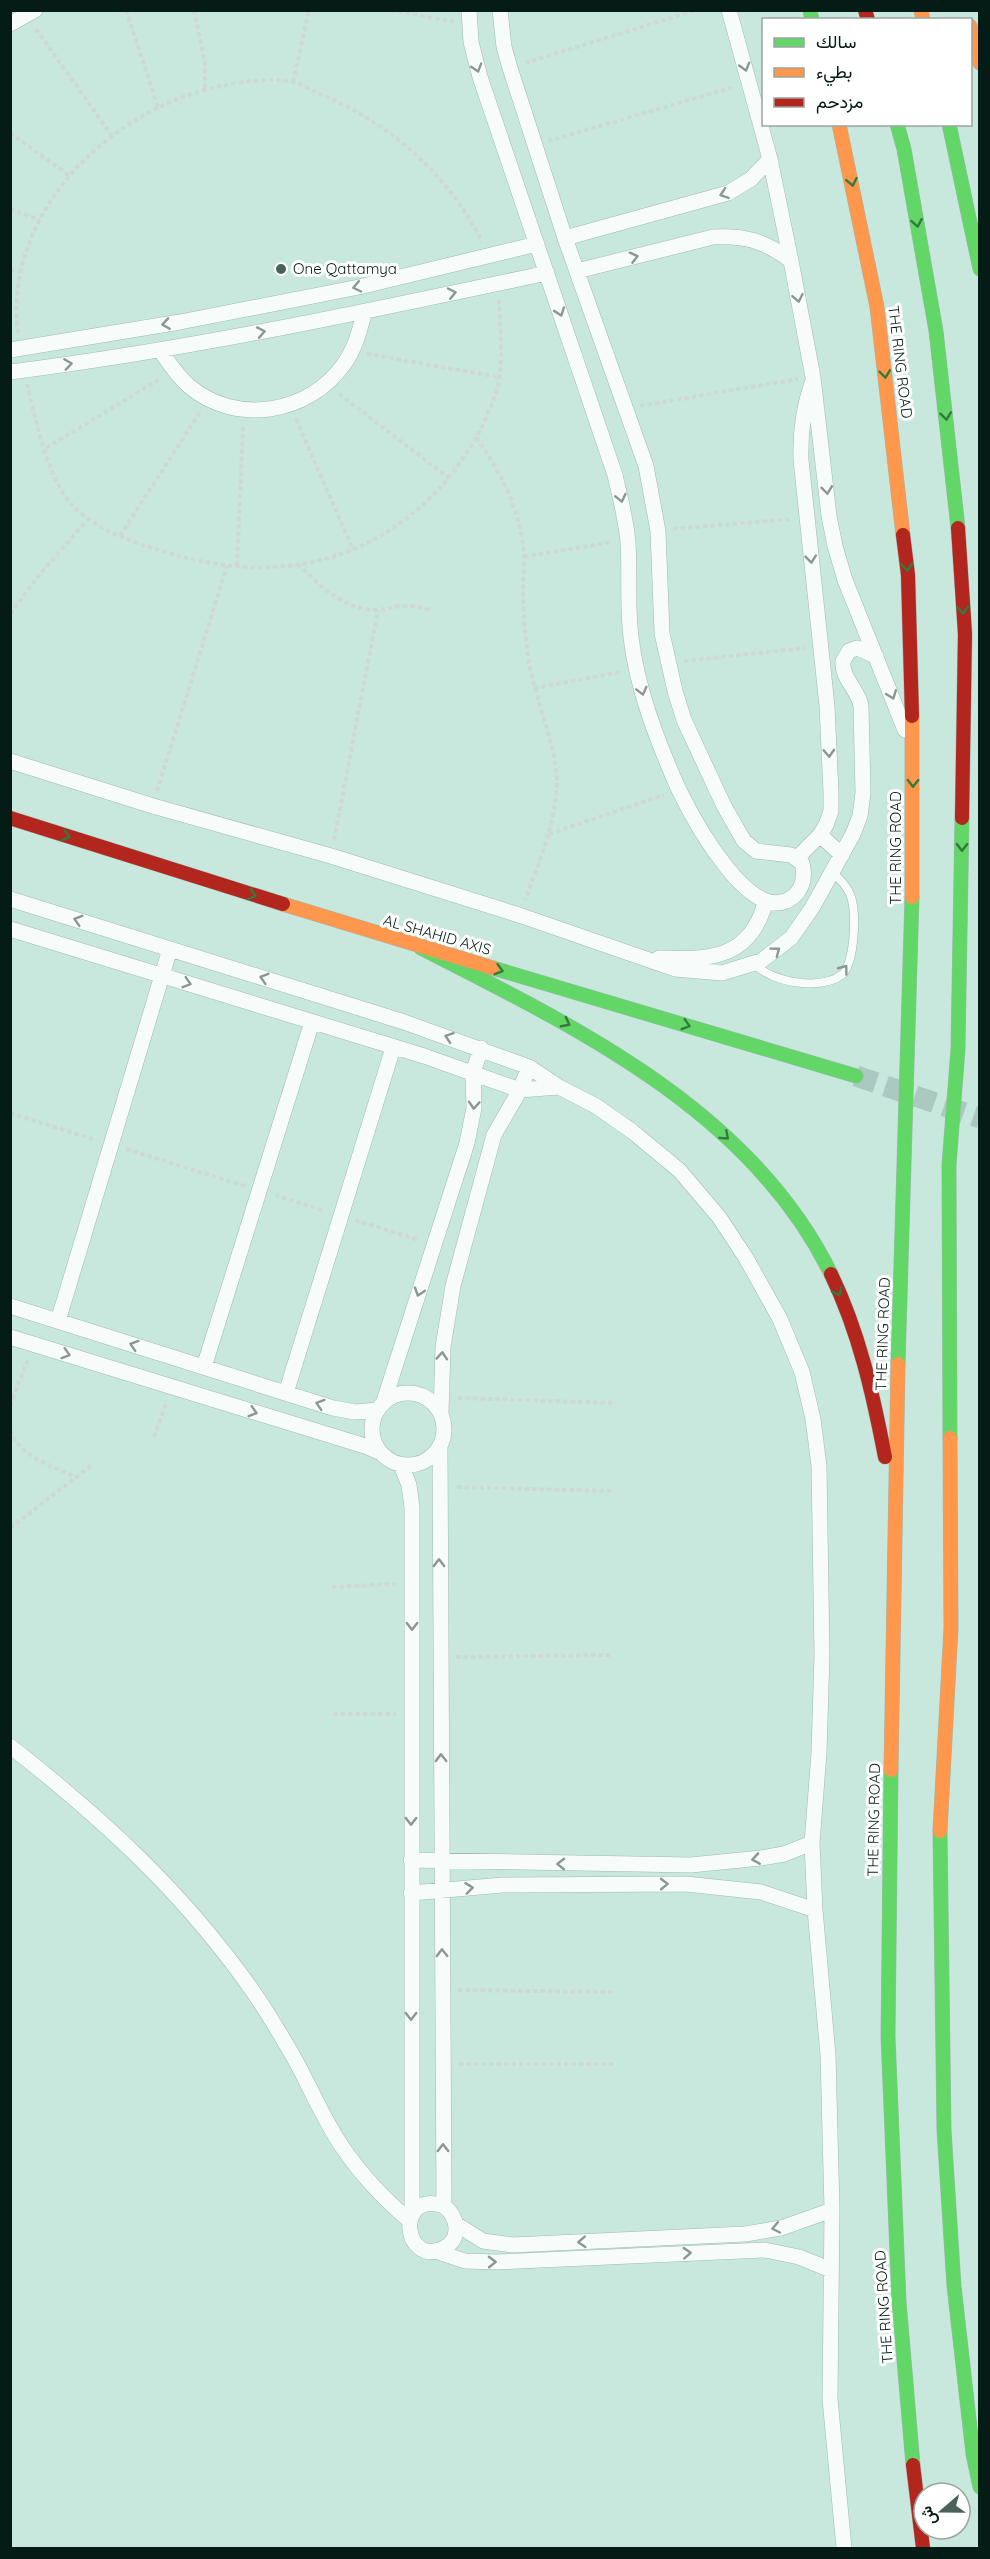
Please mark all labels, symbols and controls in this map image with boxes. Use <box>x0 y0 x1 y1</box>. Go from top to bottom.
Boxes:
legend <box>762 18 972 126</box>
text: سالك <box>816 30 856 53</box>
text: بطيء <box>816 60 852 87</box>
one-way arrow <box>470 62 482 73</box>
one-way arrow <box>738 62 751 72</box>
text: مزدحم <box>816 90 863 114</box>
one-way arrow <box>845 176 858 186</box>
one-way arrow <box>719 187 730 199</box>
one-way arrow <box>910 218 923 228</box>
one-way arrow <box>629 252 639 265</box>
place label: One Qattamya <box>293 259 397 278</box>
marker: One Qattamya <box>274 262 288 276</box>
one-way arrow <box>352 280 362 293</box>
one-way arrow <box>447 287 457 300</box>
one-way arrow <box>791 292 804 302</box>
street label: THE RING ROAD <box>884 304 917 420</box>
one-way arrow <box>553 307 565 317</box>
one-way arrow <box>161 317 171 330</box>
one-way arrow <box>255 326 265 339</box>
one-way arrow <box>64 358 73 370</box>
one-way arrow <box>879 369 891 378</box>
one-way arrow <box>939 411 951 420</box>
one-way arrow <box>820 486 832 495</box>
one-way arrow <box>613 493 626 503</box>
one-way arrow <box>805 555 817 564</box>
one-way arrow <box>900 563 913 572</box>
one-way arrow <box>957 605 970 614</box>
one-way arrow <box>635 686 648 696</box>
one-way arrow <box>884 689 897 700</box>
one-way arrow <box>823 749 836 758</box>
one-way arrow <box>907 779 919 788</box>
street label: THE RING ROAD <box>886 791 905 905</box>
one-way arrow <box>60 829 71 841</box>
one-way arrow <box>956 842 968 851</box>
one-way arrow <box>246 887 257 900</box>
street label: AL SHAHID AXIS <box>381 910 493 959</box>
one-way arrow <box>73 915 84 927</box>
one-way arrow <box>769 947 780 958</box>
one-way arrow <box>493 963 504 975</box>
one-way arrow <box>837 965 848 976</box>
one-way arrow <box>259 973 270 985</box>
one-way arrow <box>181 976 192 989</box>
one-way arrow <box>560 1016 571 1027</box>
one-way arrow <box>680 1018 691 1030</box>
one-way arrow <box>444 1032 455 1045</box>
one-way arrow <box>467 1101 480 1110</box>
one-way arrow <box>718 1129 728 1140</box>
street label: THE RING ROAD <box>871 1277 894 1391</box>
one-way arrow <box>414 1286 427 1297</box>
one-way arrow <box>831 1286 843 1297</box>
one-way arrow <box>129 1340 140 1353</box>
one-way arrow <box>60 1347 71 1360</box>
one-way arrow <box>436 1351 449 1360</box>
one-way arrow <box>315 1399 326 1411</box>
one-way arrow <box>247 1405 258 1417</box>
one-way arrow <box>433 1558 445 1567</box>
one-way arrow <box>406 1622 418 1631</box>
one-way arrow <box>435 1753 447 1762</box>
street label: THE RING ROAD <box>863 1763 884 1877</box>
one-way arrow <box>405 1817 417 1826</box>
one-way arrow <box>751 1852 761 1865</box>
one-way arrow <box>556 1858 565 1870</box>
one-way arrow <box>659 1878 668 1890</box>
one-way arrow <box>464 1882 473 1894</box>
one-way arrow <box>436 1948 448 1957</box>
one-way arrow <box>405 2012 417 2021</box>
one-way arrow <box>437 2143 449 2152</box>
one-way arrow <box>771 2221 781 2234</box>
one-way arrow <box>577 2235 586 2248</box>
one-way arrow <box>682 2246 691 2259</box>
street label: THE RING ROAD <box>870 2250 897 2364</box>
one-way arrow <box>487 2255 496 2268</box>
north arrow <box>912 2481 972 2541</box>
text: ش <box>915 2504 941 2529</box>

